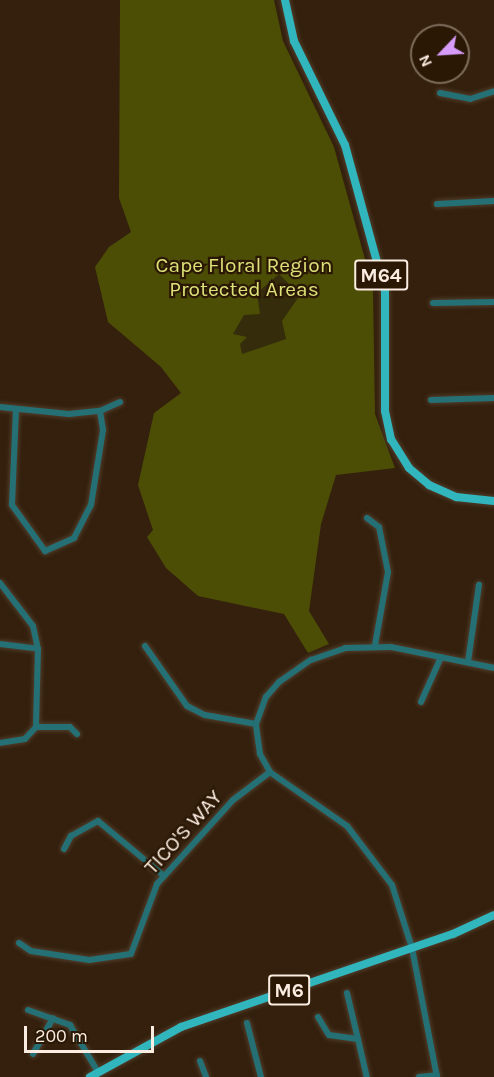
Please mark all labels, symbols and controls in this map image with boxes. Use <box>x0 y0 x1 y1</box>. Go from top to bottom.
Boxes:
north arrow <box>410 24 470 84</box>
text: N <box>414 52 436 70</box>
park label: Cape Floral Region Protected Areas <box>156 252 332 302</box>
road number: M64 <box>354 258 408 292</box>
street label: TICO'S WAY <box>139 785 227 879</box>
road number: M6 <box>268 973 310 1007</box>
scale bar <box>27 1014 158 1052</box>
text: 200 m <box>35 1025 88 1047</box>

